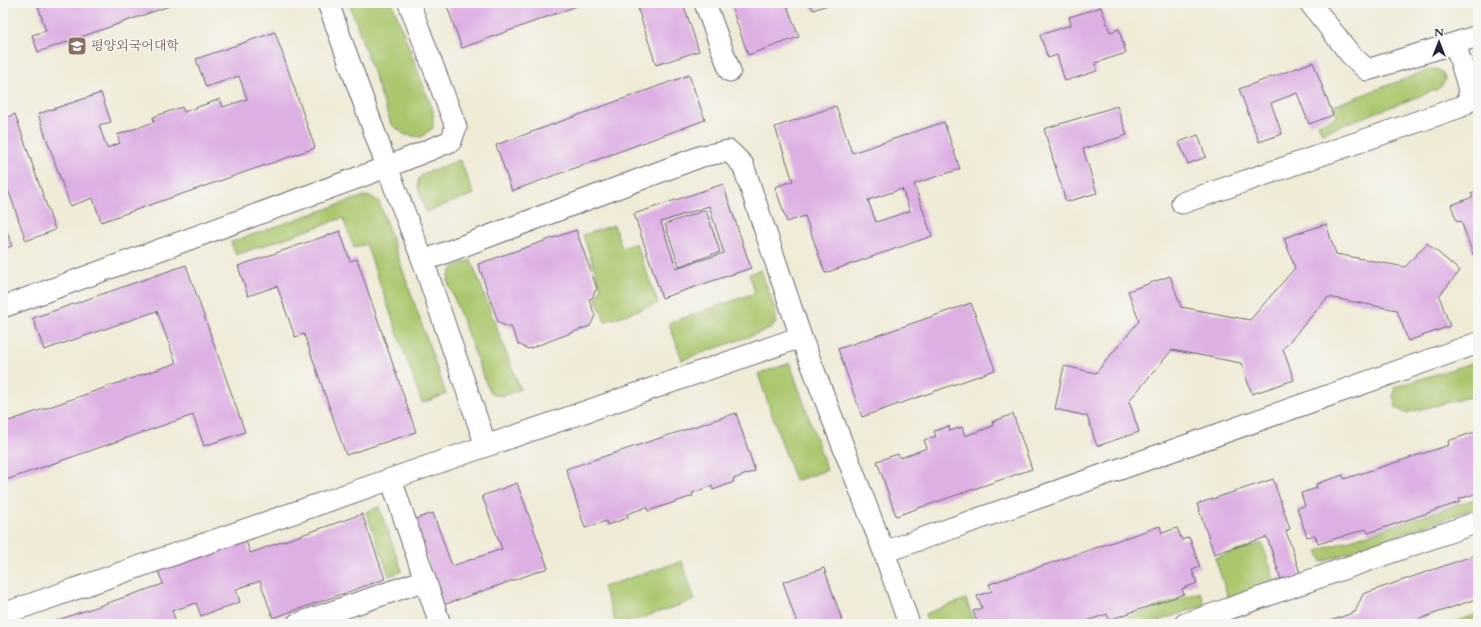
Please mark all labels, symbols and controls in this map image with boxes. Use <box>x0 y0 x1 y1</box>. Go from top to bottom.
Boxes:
north arrow <box>1419 22 1459 62</box>
text: N <box>1434 25 1444 40</box>
school or university icon: 평양외국어대학 <box>66 35 88 57</box>
place label: 평양외국어대학 <box>91 37 179 55</box>

